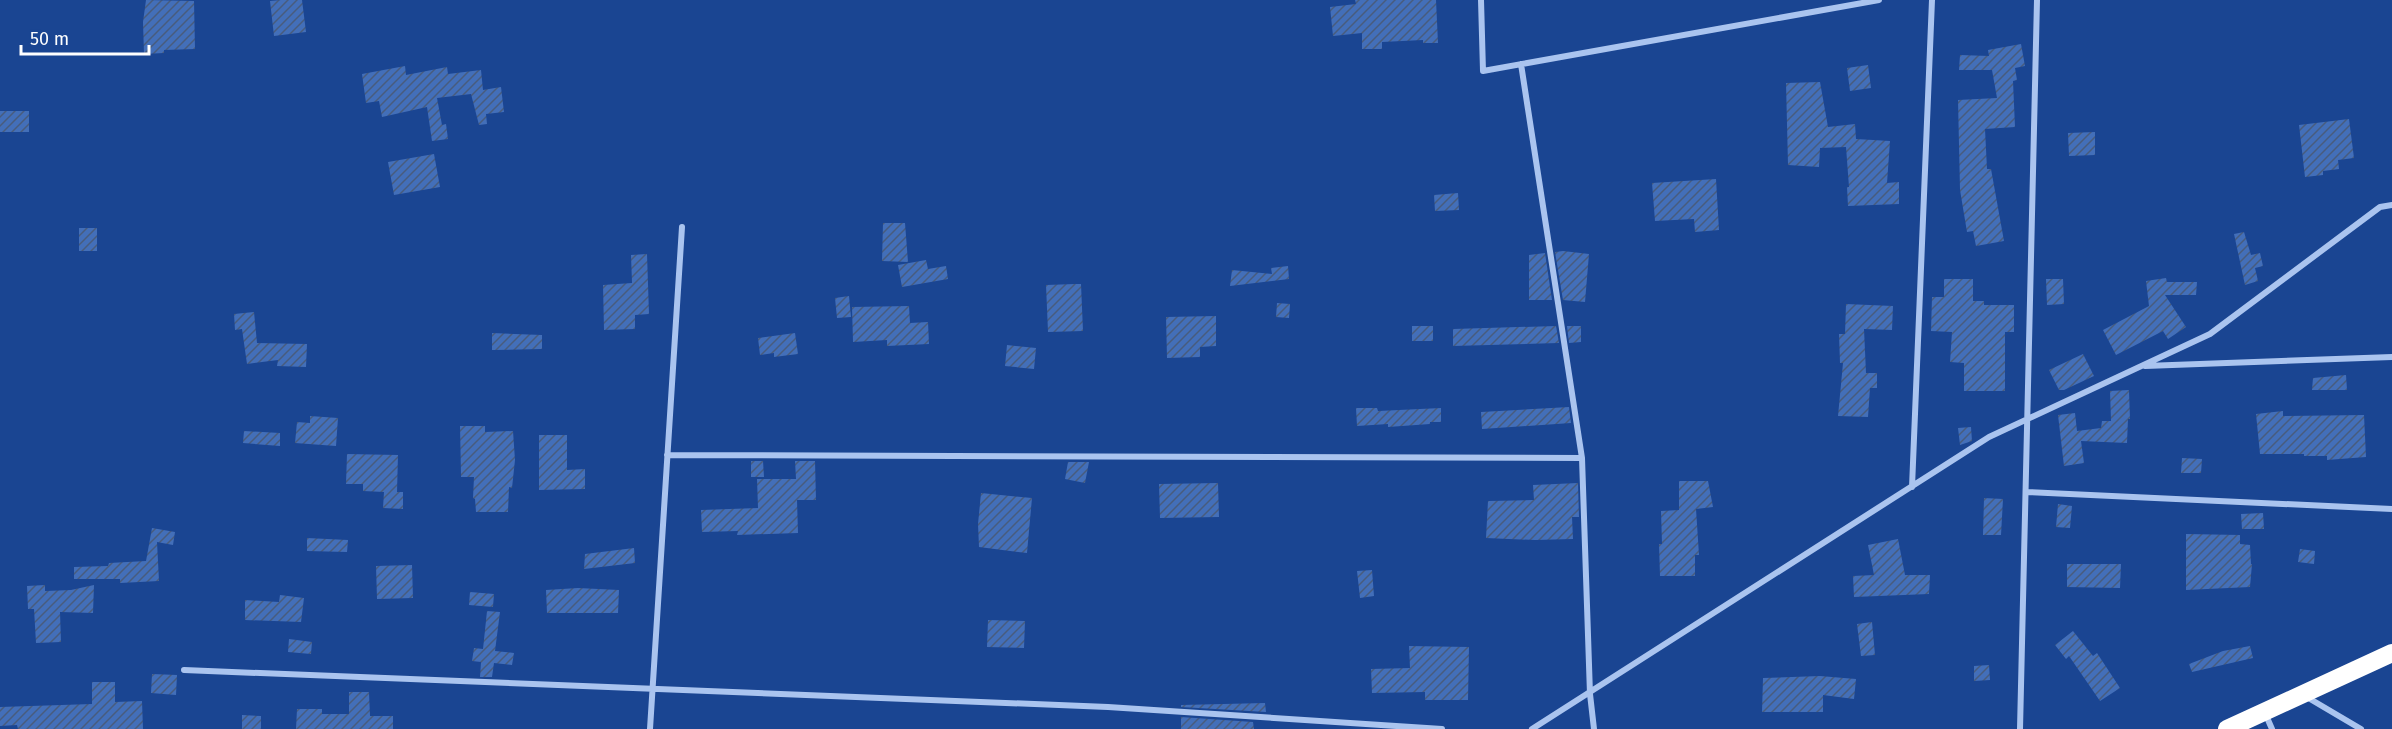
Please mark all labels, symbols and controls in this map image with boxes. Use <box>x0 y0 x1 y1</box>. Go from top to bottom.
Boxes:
scale bar <box>21 18 148 56</box>
text: 50 m <box>30 28 69 50</box>

